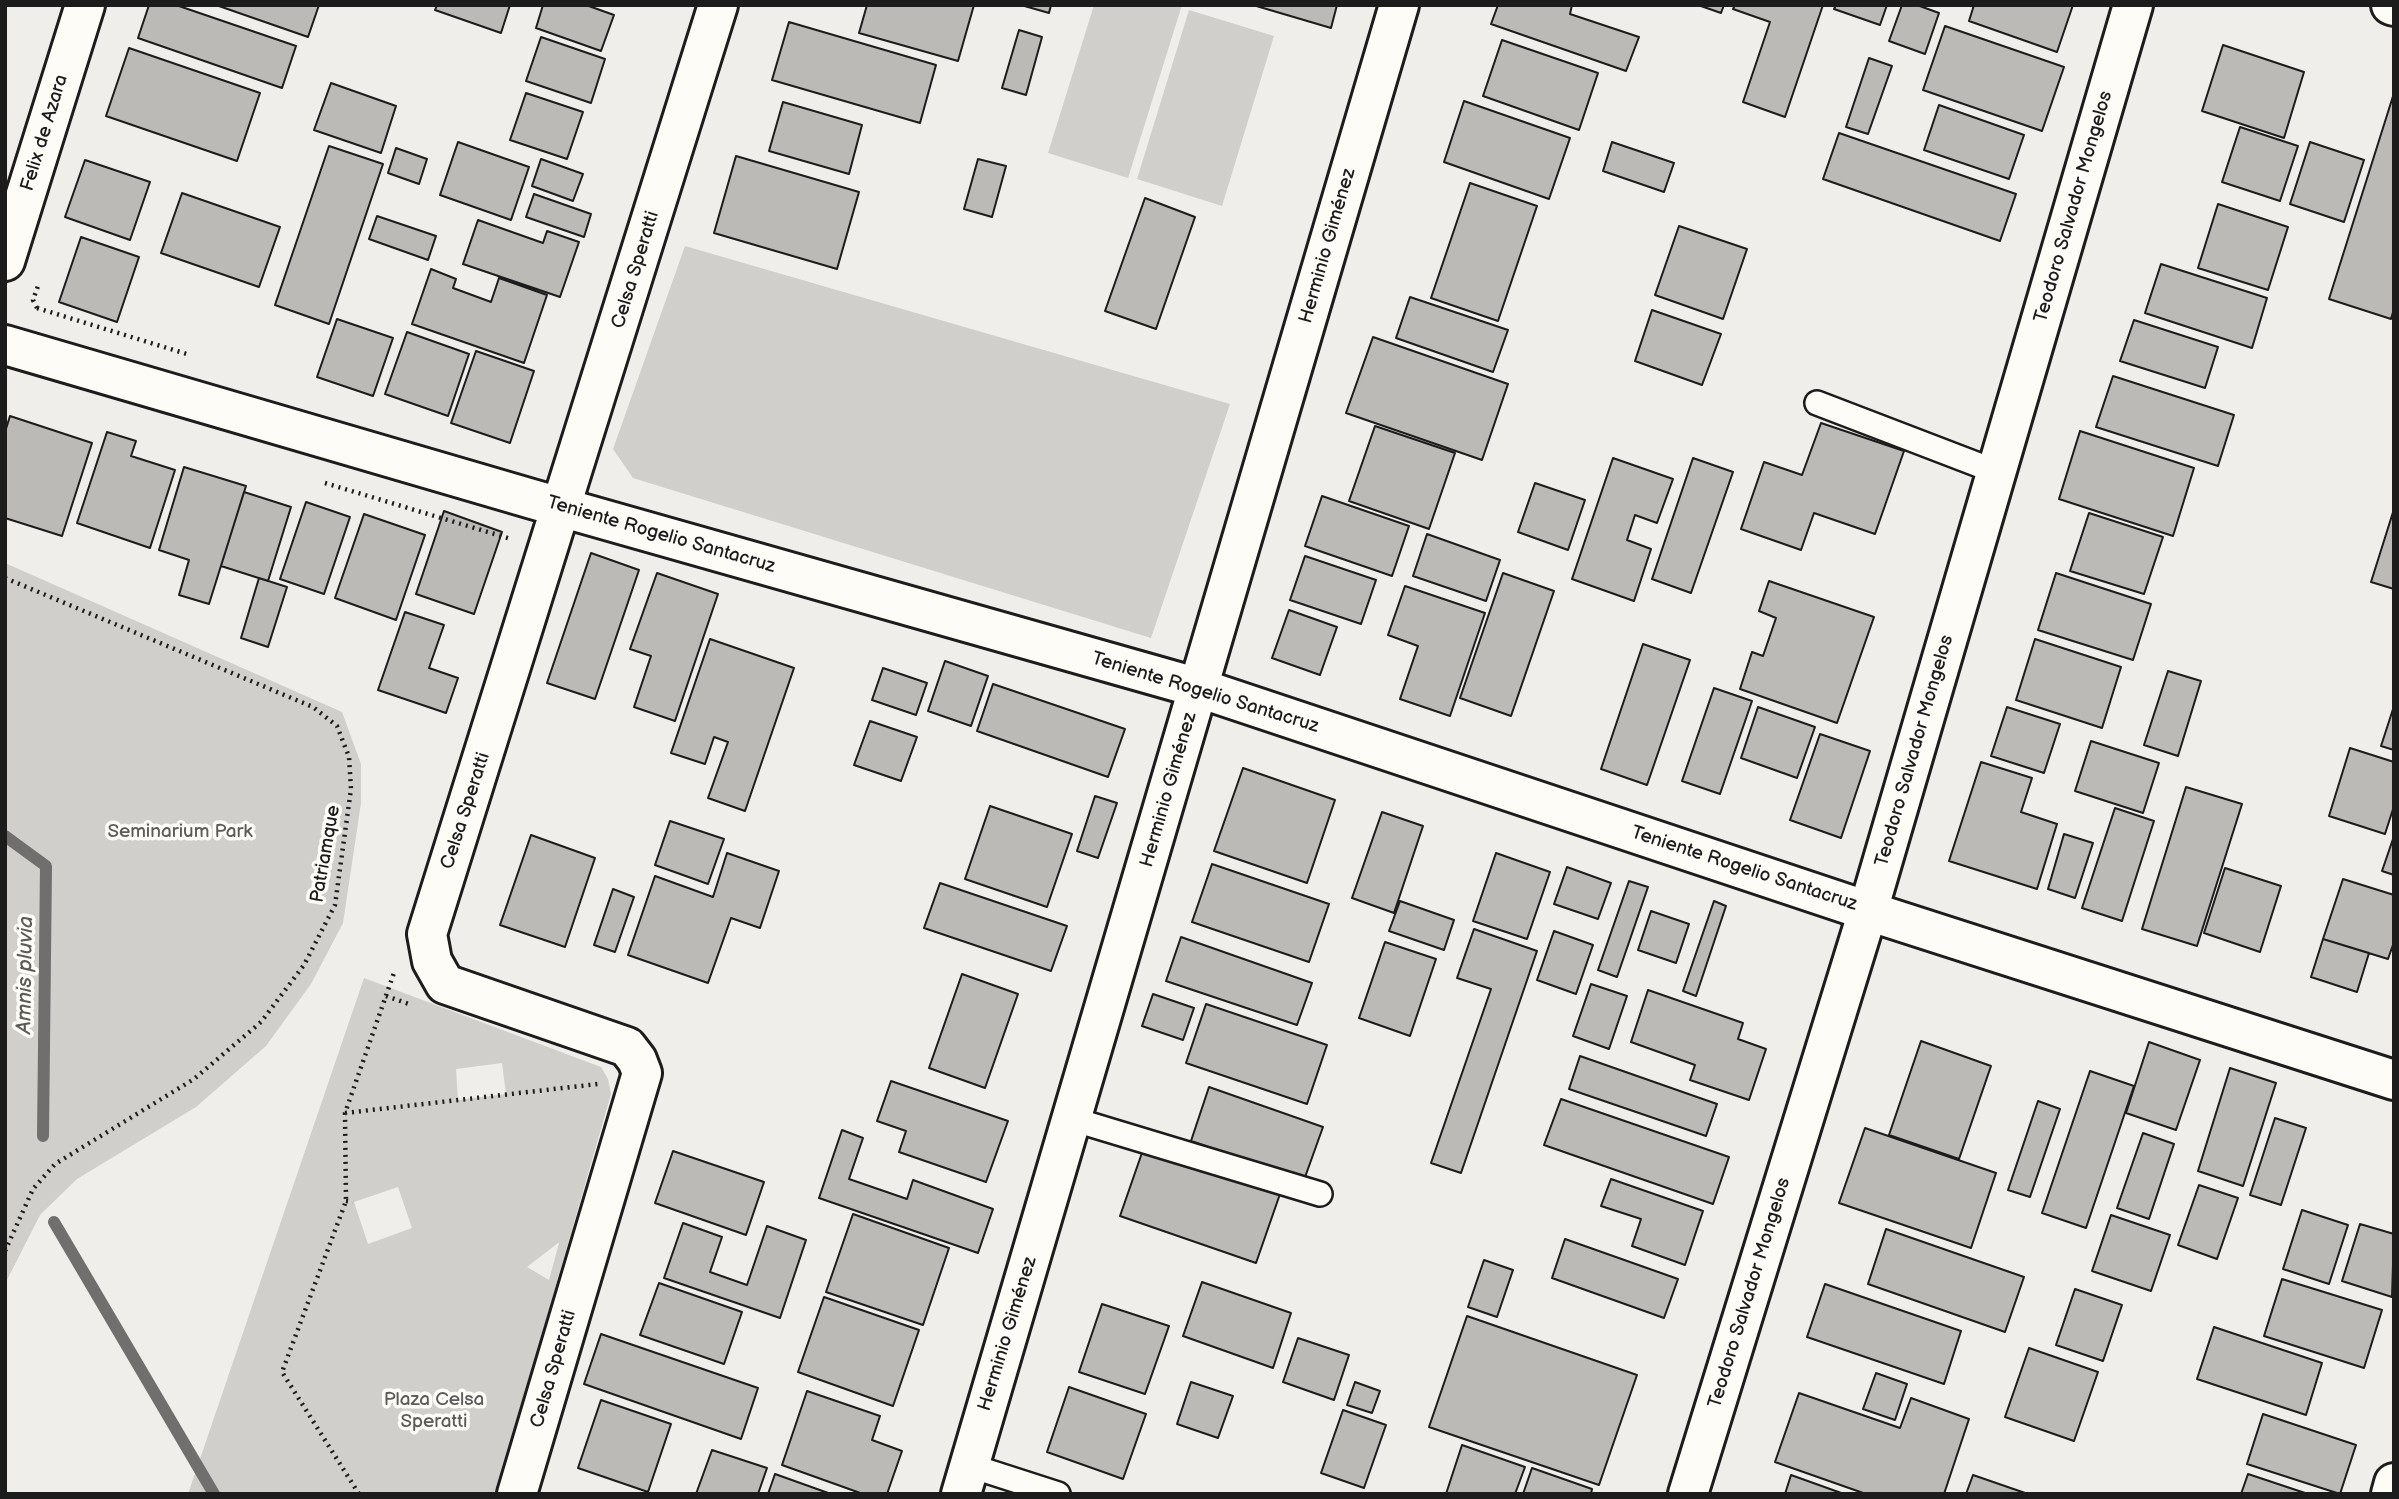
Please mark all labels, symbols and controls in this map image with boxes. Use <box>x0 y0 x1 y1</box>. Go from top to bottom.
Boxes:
street label: Felix de Azara <box>16 72 74 194</box>
street label: Teodoro Salvador Mongelos <box>2030 89 2118 325</box>
street label: Herminio Giménez <box>1295 166 1361 326</box>
street label: Celsa Speratti <box>607 209 665 331</box>
street label: Teniente Rogelio Santacruz <box>544 491 778 579</box>
street label: Teodoro Salvador Mongelos <box>1871 633 1959 869</box>
street label: Teniente Rogelio Santacruz <box>1089 648 1321 738</box>
street label: Herminio Giménez <box>1136 710 1202 870</box>
street label: Celsa Speratti <box>436 750 496 872</box>
street label: Patriamque <box>306 804 346 904</box>
park label: Seminarium Park <box>107 821 253 843</box>
street label: Teniente Rogelio Santacruz <box>1628 822 1860 916</box>
water label: Amnis pluvia <box>12 916 40 1034</box>
street label: Teodoro Salvador Mongelos <box>1704 1175 1796 1411</box>
street label: Herminio Giménez <box>974 1254 1042 1414</box>
street label: Celsa Speratti <box>526 1307 582 1431</box>
park label: Plaza Celsa Speratti <box>384 1389 484 1433</box>

